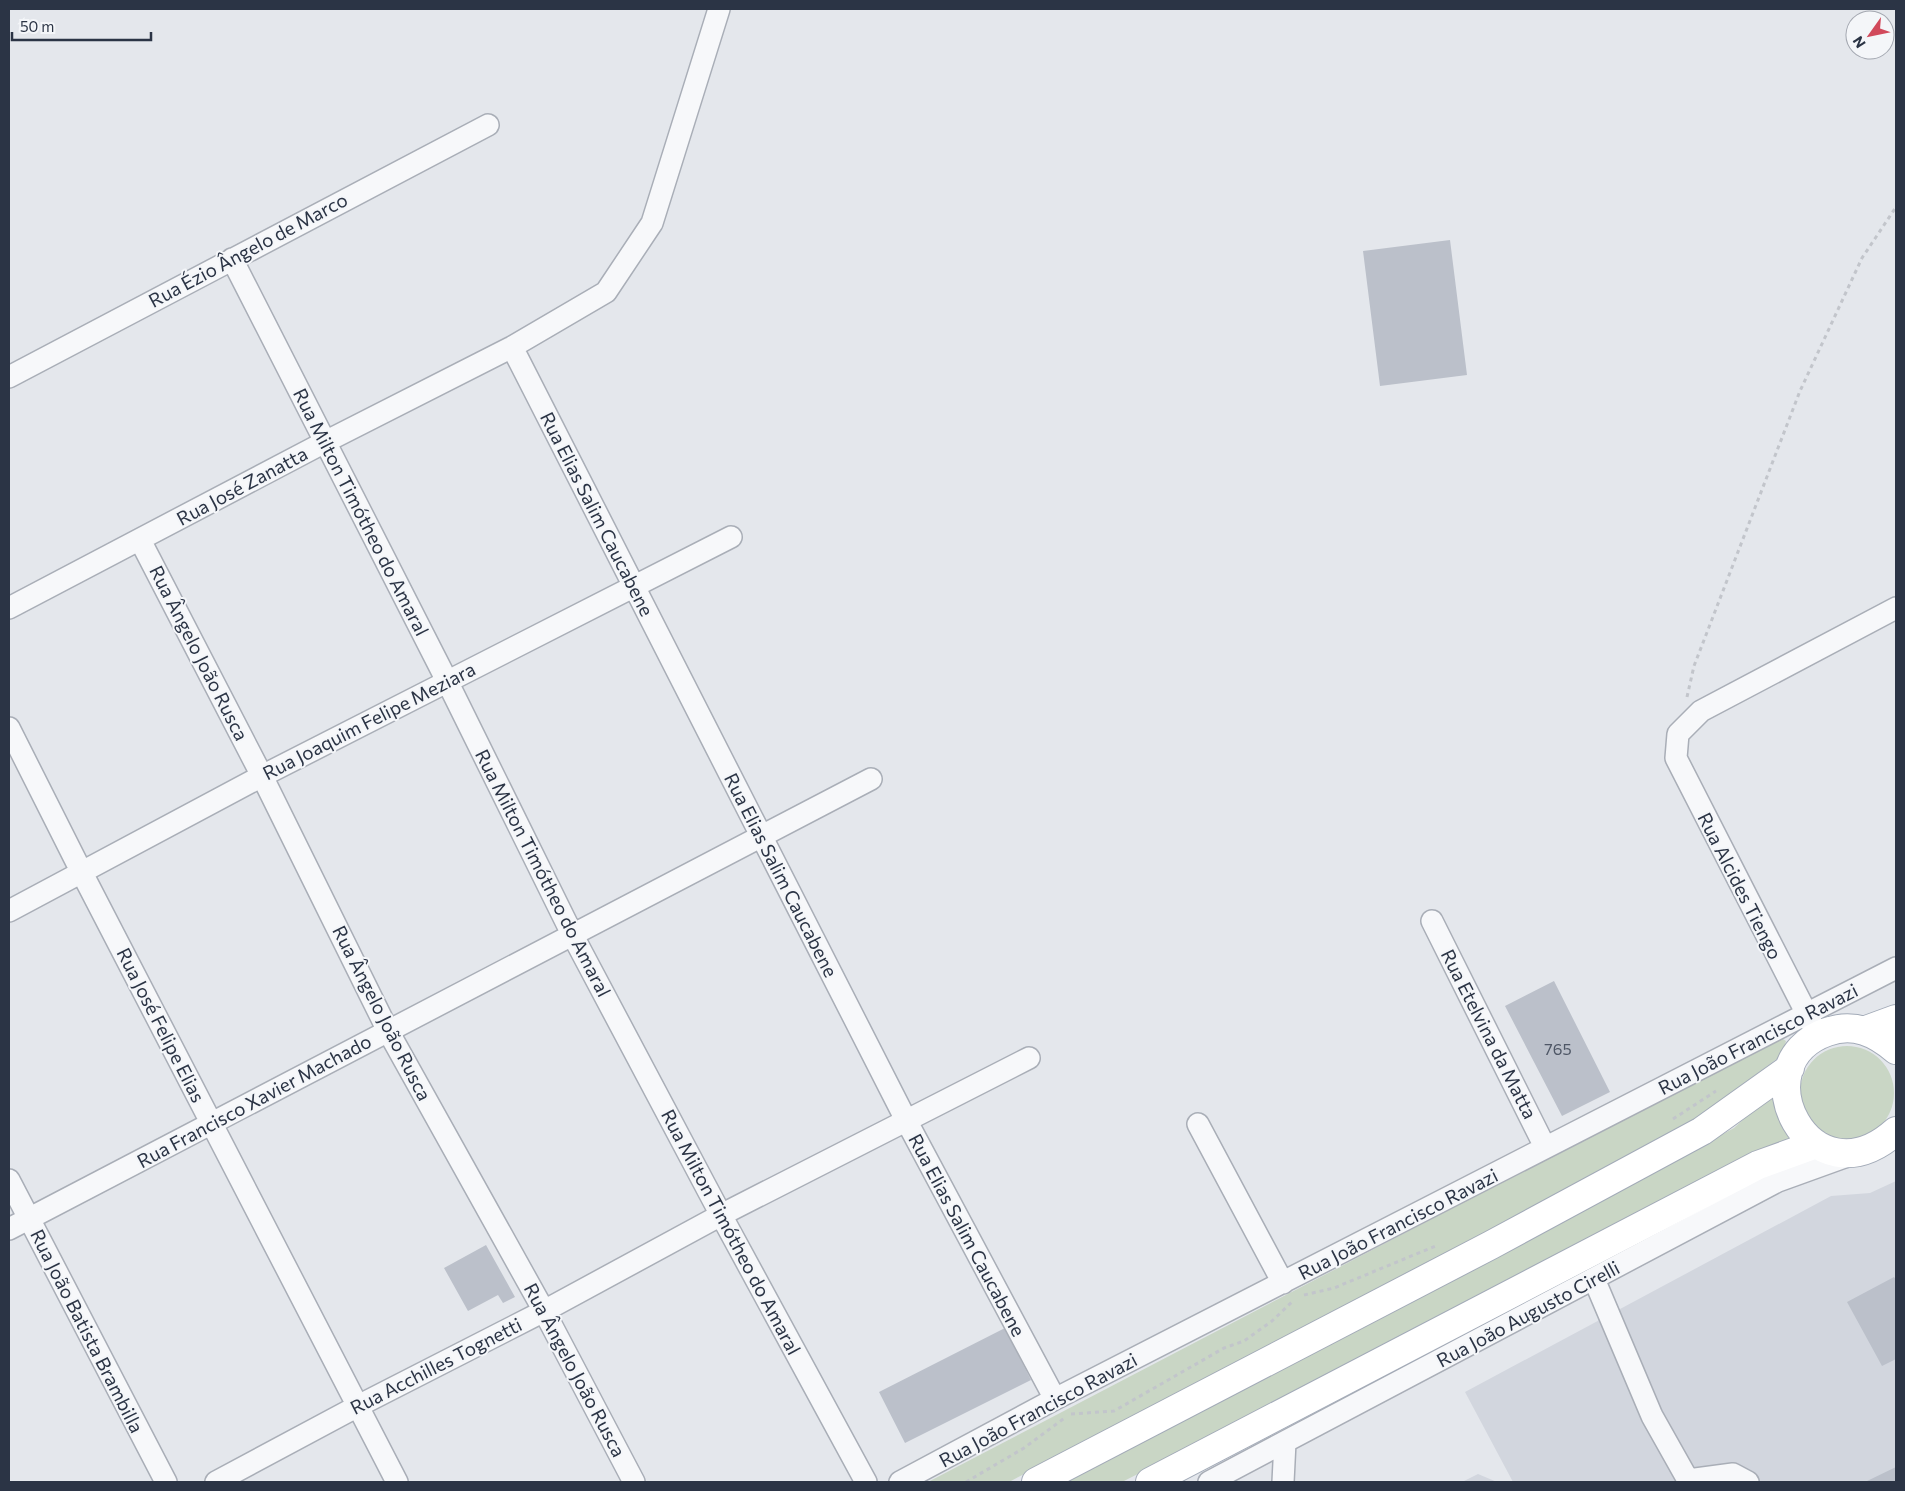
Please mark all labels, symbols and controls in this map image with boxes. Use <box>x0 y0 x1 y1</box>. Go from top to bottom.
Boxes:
scale bar <box>12 10 151 42</box>
north arrow <box>1845 10 1895 60</box>
text: 50 m <box>20 17 54 35</box>
text: N <box>1849 33 1869 51</box>
street label: Rua Ézio Ângelo de Marco <box>144 187 351 312</box>
street label: Rua Milton Timótheo do Amaral <box>289 384 434 639</box>
street label: Rua Elias Salim Caucabene <box>536 408 659 620</box>
street label: Rua José Zanatta <box>172 441 311 530</box>
street label: Rua Ângelo João Rusca <box>145 561 254 744</box>
street label: Rua Joaquim Felipe Meziara <box>259 657 479 784</box>
street label: Rua Milton Timótheo do Amaral <box>471 745 616 1000</box>
street label: Rua Elias Salim Caucabene <box>720 769 843 981</box>
street label: Rua Alcides Tiengo <box>1693 808 1787 963</box>
street label: Rua Ângelo João Rusca <box>328 921 437 1104</box>
street label: Rua José Felipe Elias <box>112 944 210 1106</box>
street label: Rua Etelvina da Matta <box>1437 945 1542 1123</box>
street label: Rua João Francisco Ravazi <box>1654 978 1861 1099</box>
street label: Rua Francisco Xavier Machado <box>133 1029 375 1172</box>
house number: 765 <box>1544 1039 1572 1058</box>
street label: Rua Milton Timótheo do Amaral <box>657 1105 806 1358</box>
street label: Rua Elias Salim Caucabene <box>904 1130 1031 1340</box>
street label: Rua João Francisco Ravazi <box>1294 1163 1501 1284</box>
street label: Rua João Batista Brambilla <box>26 1225 149 1436</box>
street label: Rua João Augusto Cirelli <box>1432 1256 1623 1372</box>
street label: Rua Ângelo João Rusca <box>520 1279 631 1461</box>
street label: Rua Acchilles Tognetti <box>346 1312 525 1419</box>
street label: Rua João Francisco Ravazi <box>935 1348 1141 1472</box>

